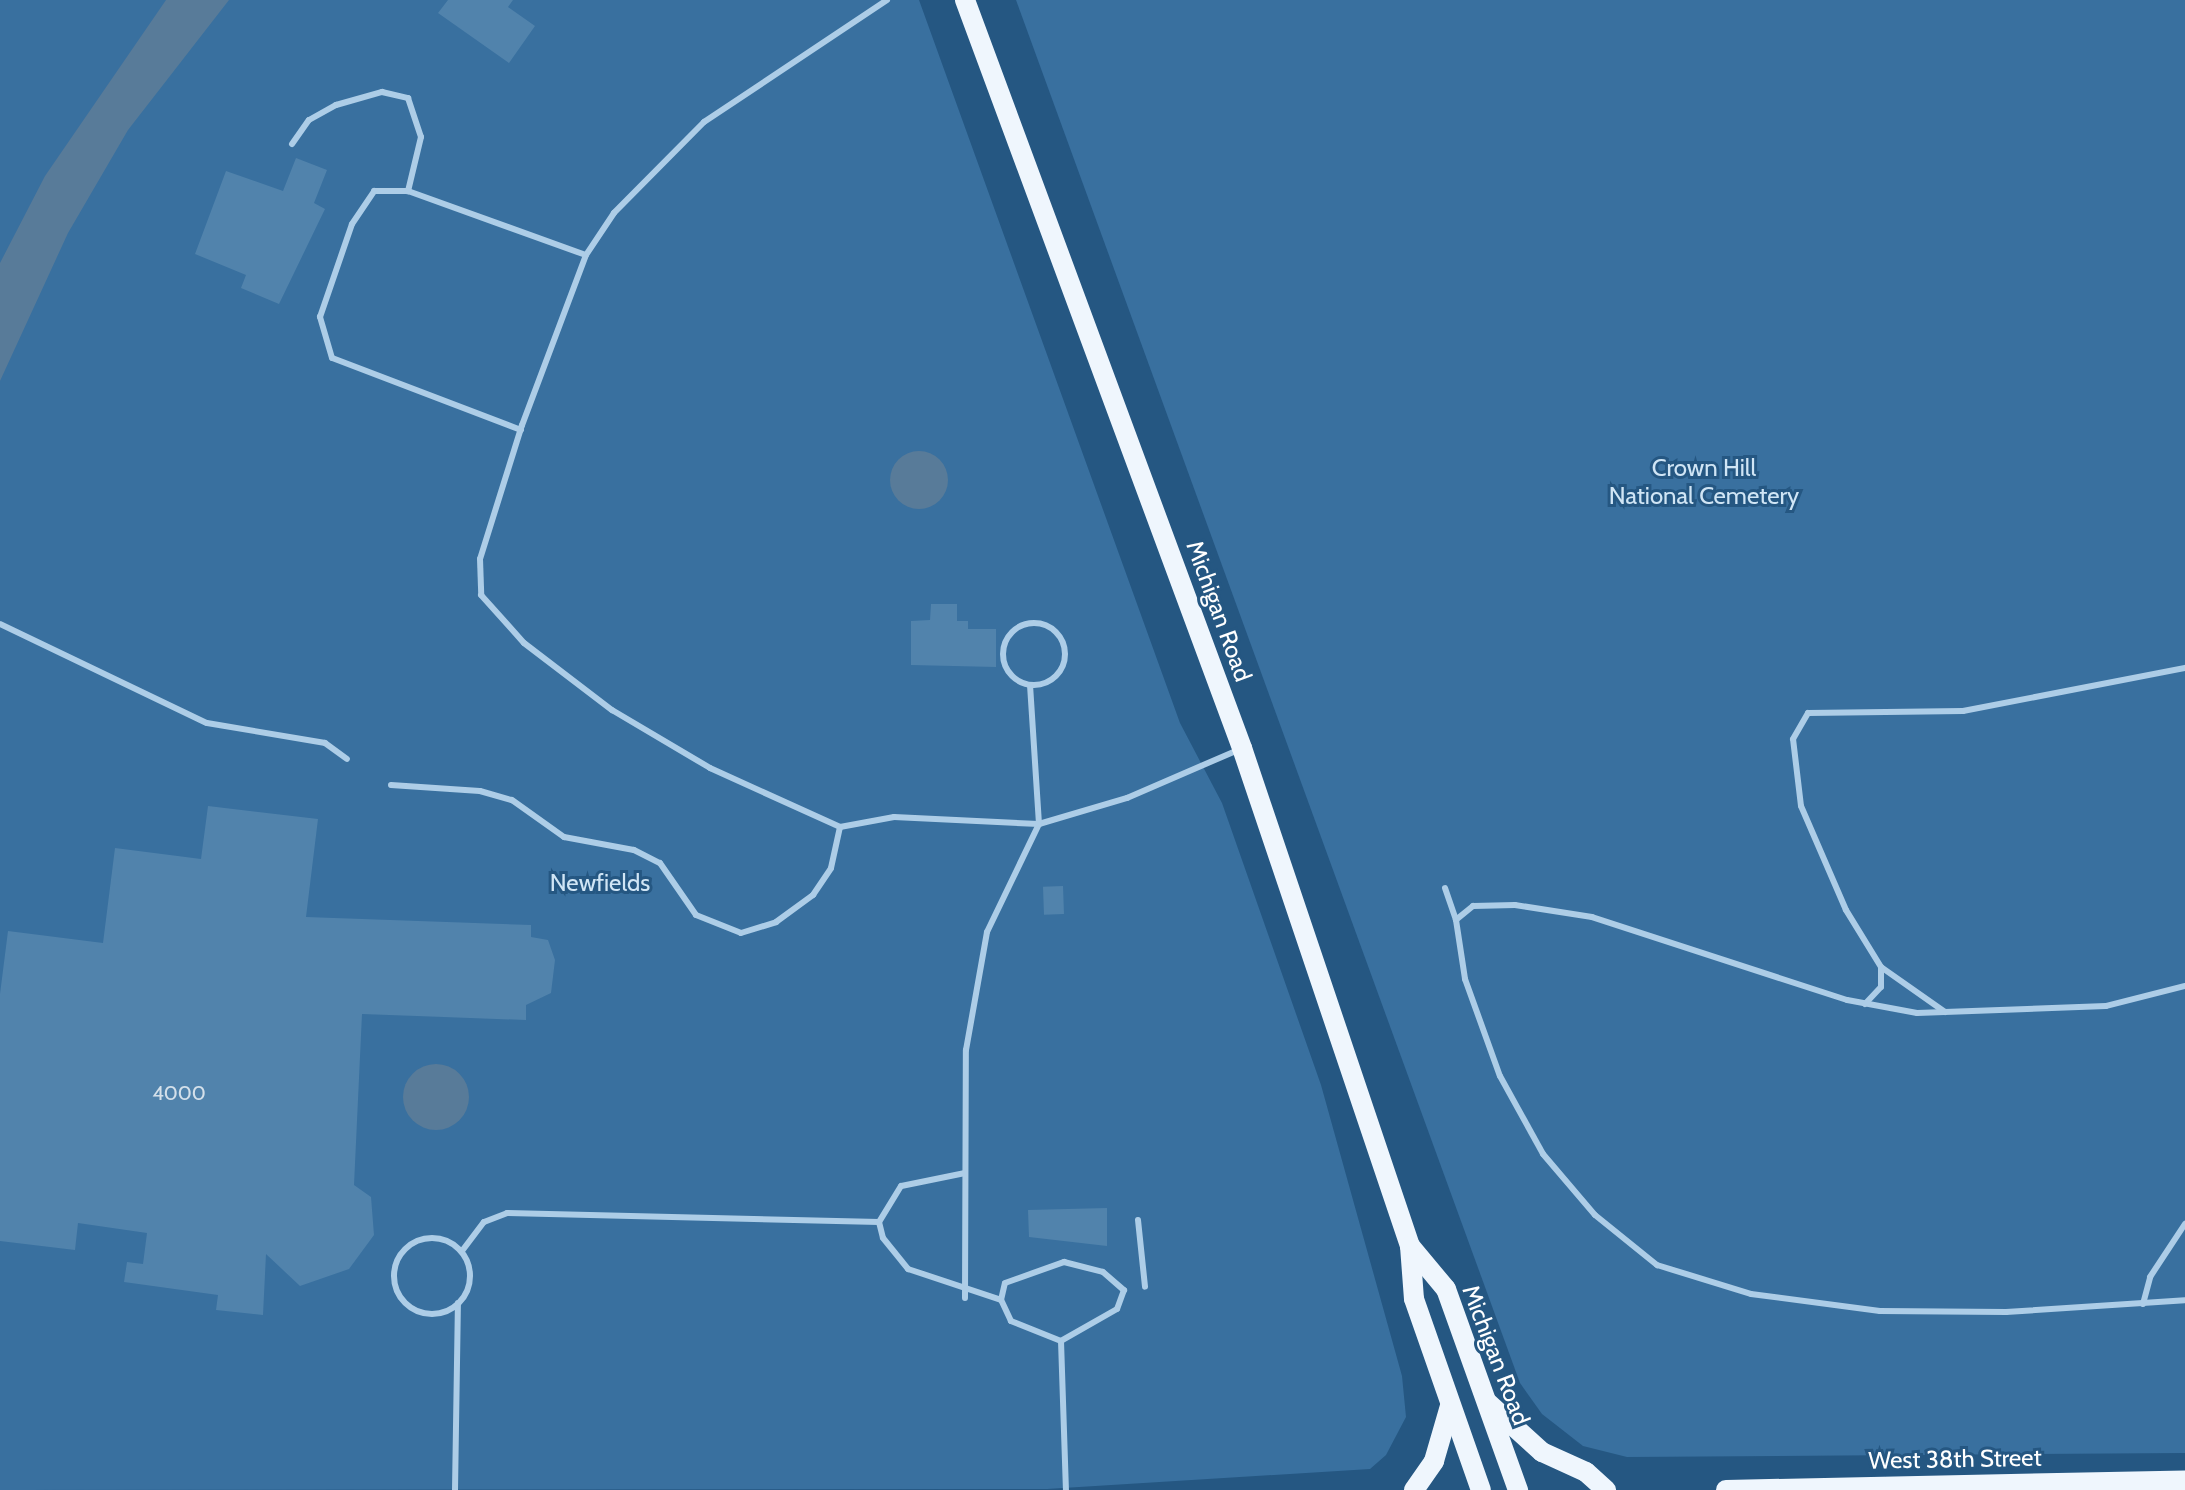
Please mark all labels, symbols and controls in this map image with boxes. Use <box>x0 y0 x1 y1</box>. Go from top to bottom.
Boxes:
park label: Crown Hill National Cemetery <box>1609 454 1799 510</box>
street label: Michigan Road <box>1180 537 1258 685</box>
park label: Newfields <box>550 869 650 897</box>
house number: 4000 <box>152 1081 206 1105</box>
street label: Michigan Road <box>1456 1281 1536 1429</box>
street label: West 38th Street <box>1868 1443 2042 1475</box>

